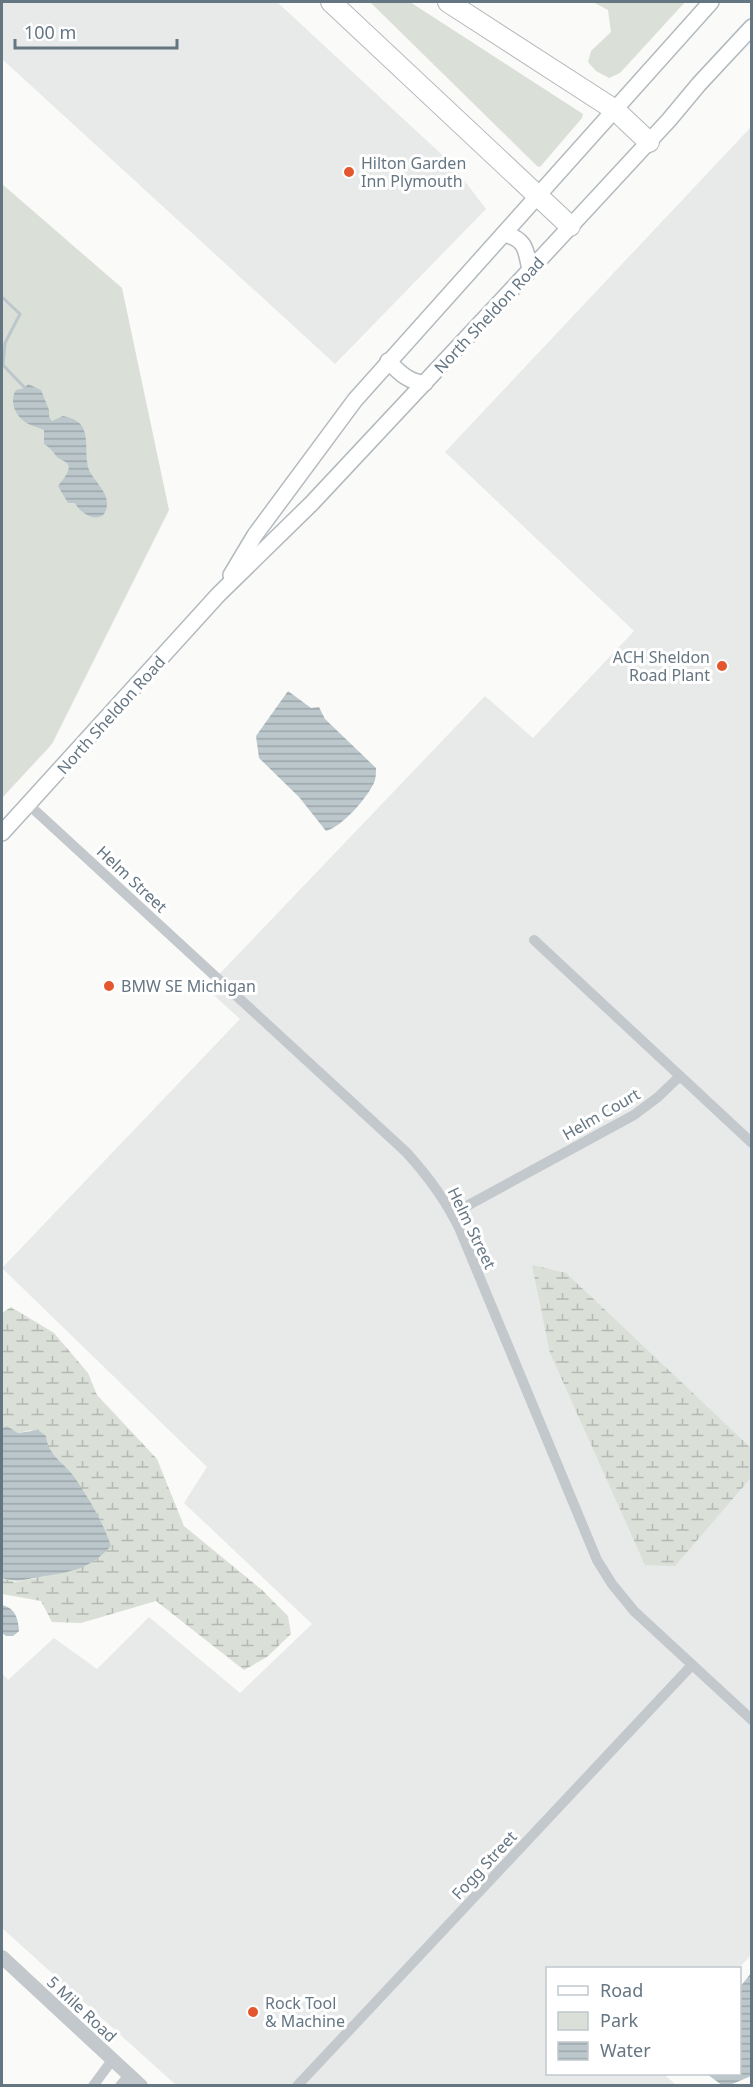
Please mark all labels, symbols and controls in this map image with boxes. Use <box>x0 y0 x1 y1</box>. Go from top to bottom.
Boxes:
scale bar <box>15 12 177 50</box>
text: 100 m <box>24 20 76 44</box>
place label: Hilton Garden Inn Plymouth <box>361 152 466 192</box>
marker: Hilton Garden Inn Plymouth <box>342 165 356 179</box>
street label: North Sheldon Road <box>429 252 549 378</box>
place label: ACH Sheldon Road Plant <box>613 646 710 686</box>
street label: North Sheldon Road <box>52 651 170 779</box>
marker: ACH Sheldon Road Plant <box>715 659 729 673</box>
street label: Helm Street <box>92 841 172 917</box>
place label: BMW SE Michigan <box>121 975 256 997</box>
marker: BMW SE Michigan <box>102 979 116 993</box>
street label: Helm Court <box>558 1083 644 1145</box>
street label: Helm Street <box>443 1183 501 1273</box>
street label: Fogg Street <box>446 1826 522 1904</box>
legend <box>546 1967 741 2075</box>
street label: 5 Mile Road <box>42 1971 122 2047</box>
text: Road <box>600 1978 643 2002</box>
place label: Rock Tool & Machine <box>265 1992 345 2032</box>
marker: Rock Tool & Machine <box>246 2005 260 2019</box>
text: Park <box>600 2008 638 2032</box>
text: Water <box>600 2038 651 2062</box>

